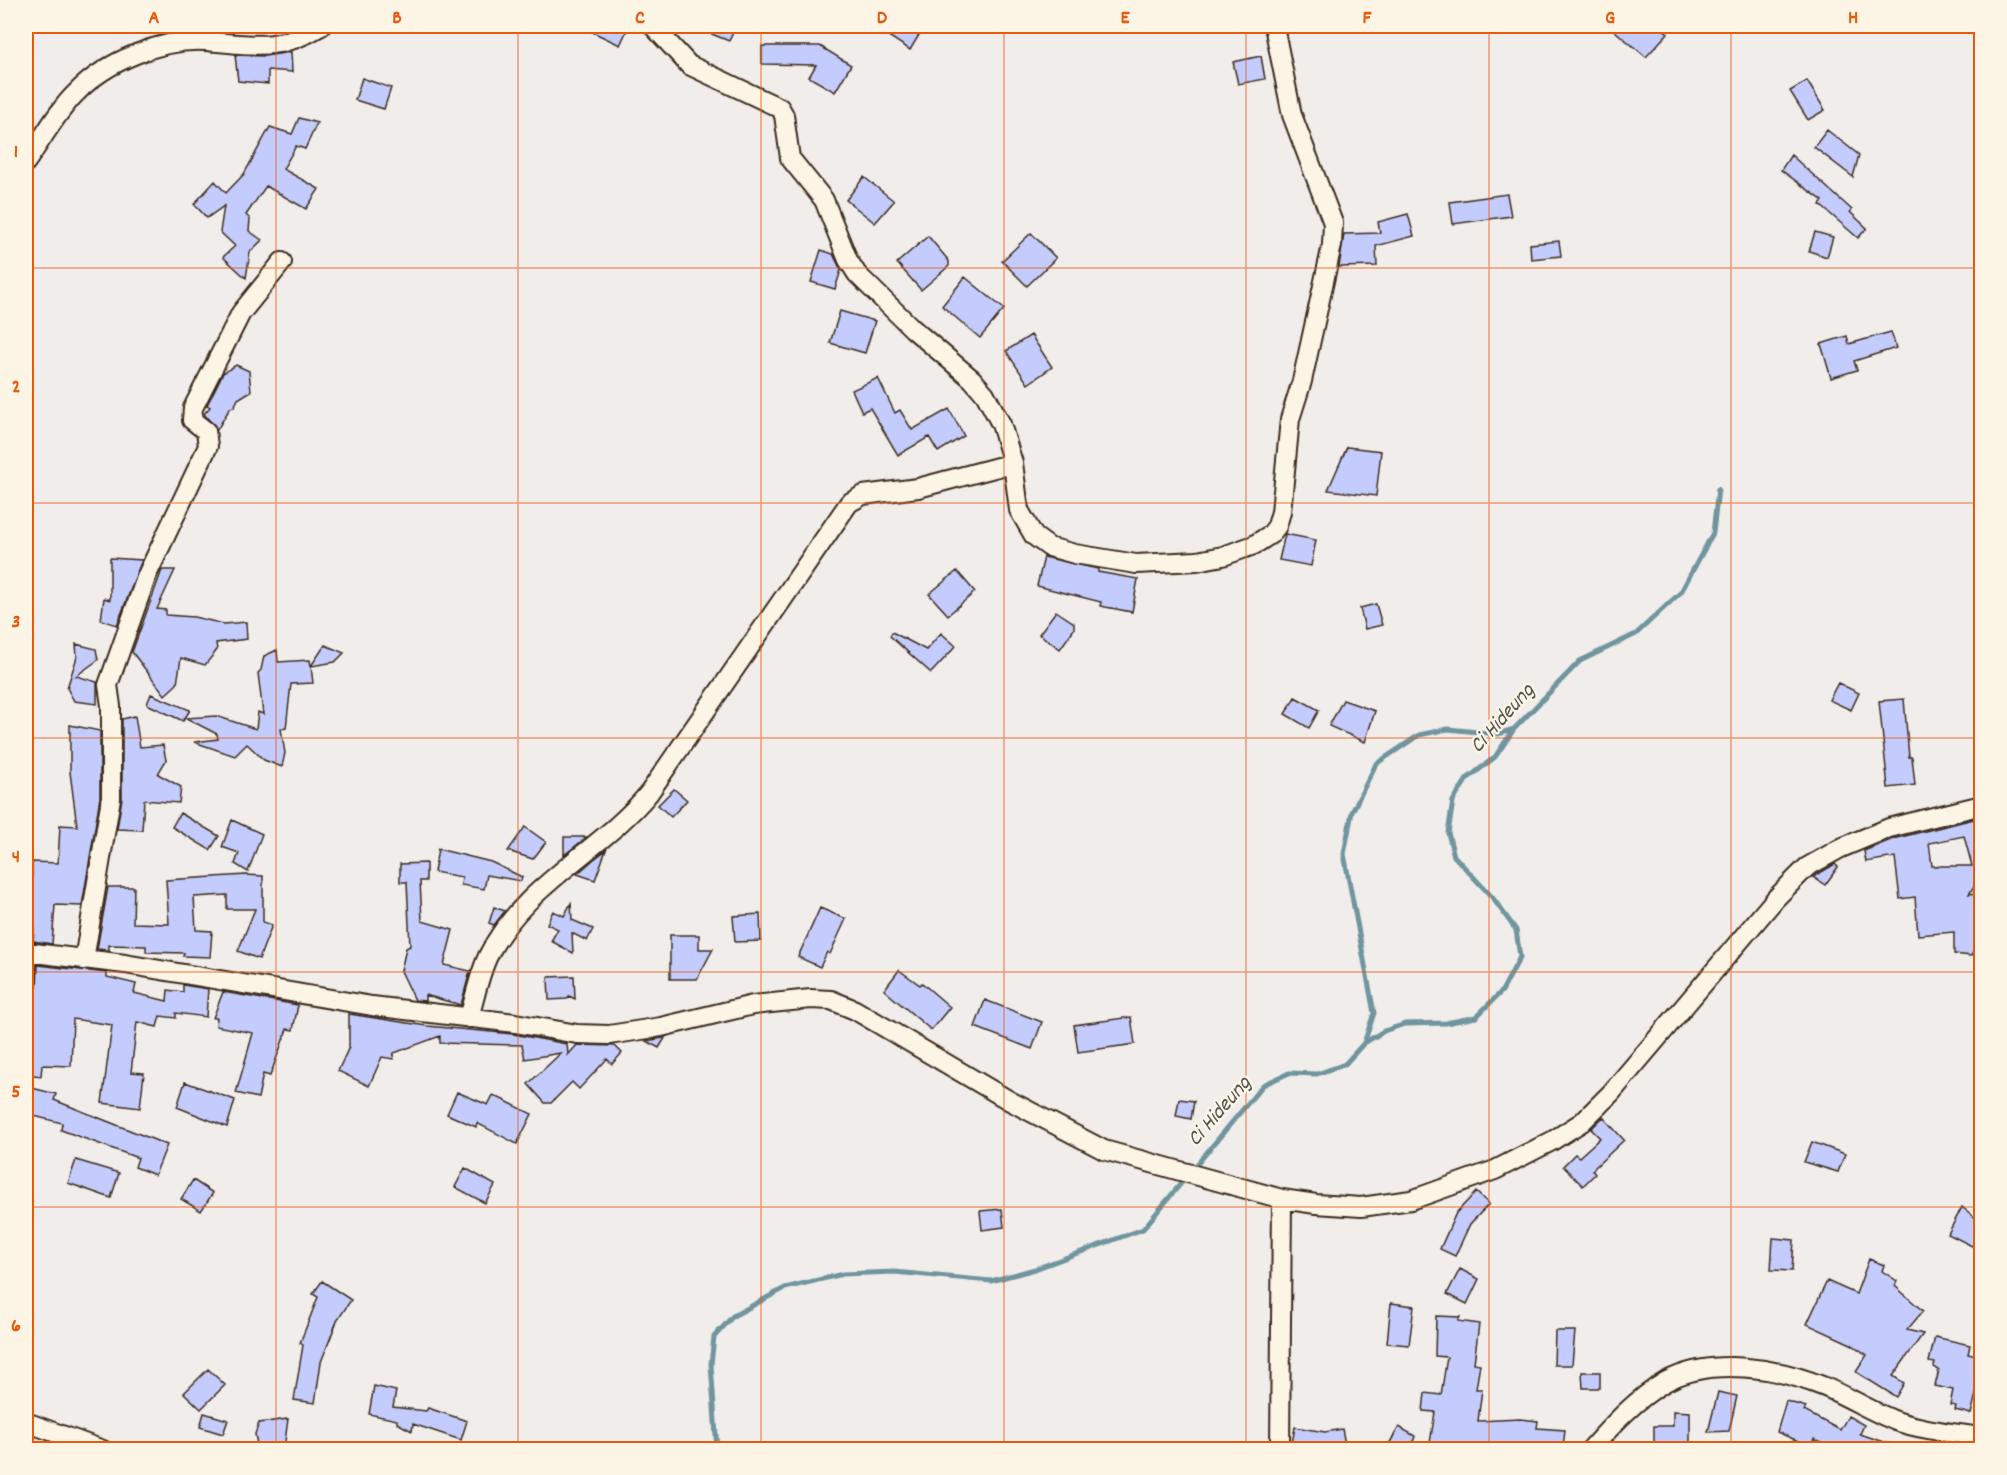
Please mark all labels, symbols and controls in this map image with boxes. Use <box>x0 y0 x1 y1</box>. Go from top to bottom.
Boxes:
text: A <box>149 5 160 33</box>
text: B <box>392 5 402 33</box>
text: C <box>635 5 645 33</box>
text: D <box>877 5 888 33</box>
text: E <box>1120 5 1130 33</box>
text: F <box>1363 5 1373 33</box>
text: G <box>1605 5 1615 33</box>
text: H <box>1848 5 1858 33</box>
text: 1 <box>14 139 18 167</box>
text: 2 <box>12 374 20 402</box>
text: 3 <box>12 609 20 637</box>
water label: Ci Hideung <box>1463 676 1544 761</box>
text: 4 <box>12 844 20 872</box>
water label: Ci Hideung <box>1181 1069 1260 1154</box>
text: 5 <box>11 1079 21 1107</box>
text: 6 <box>11 1313 21 1341</box>

